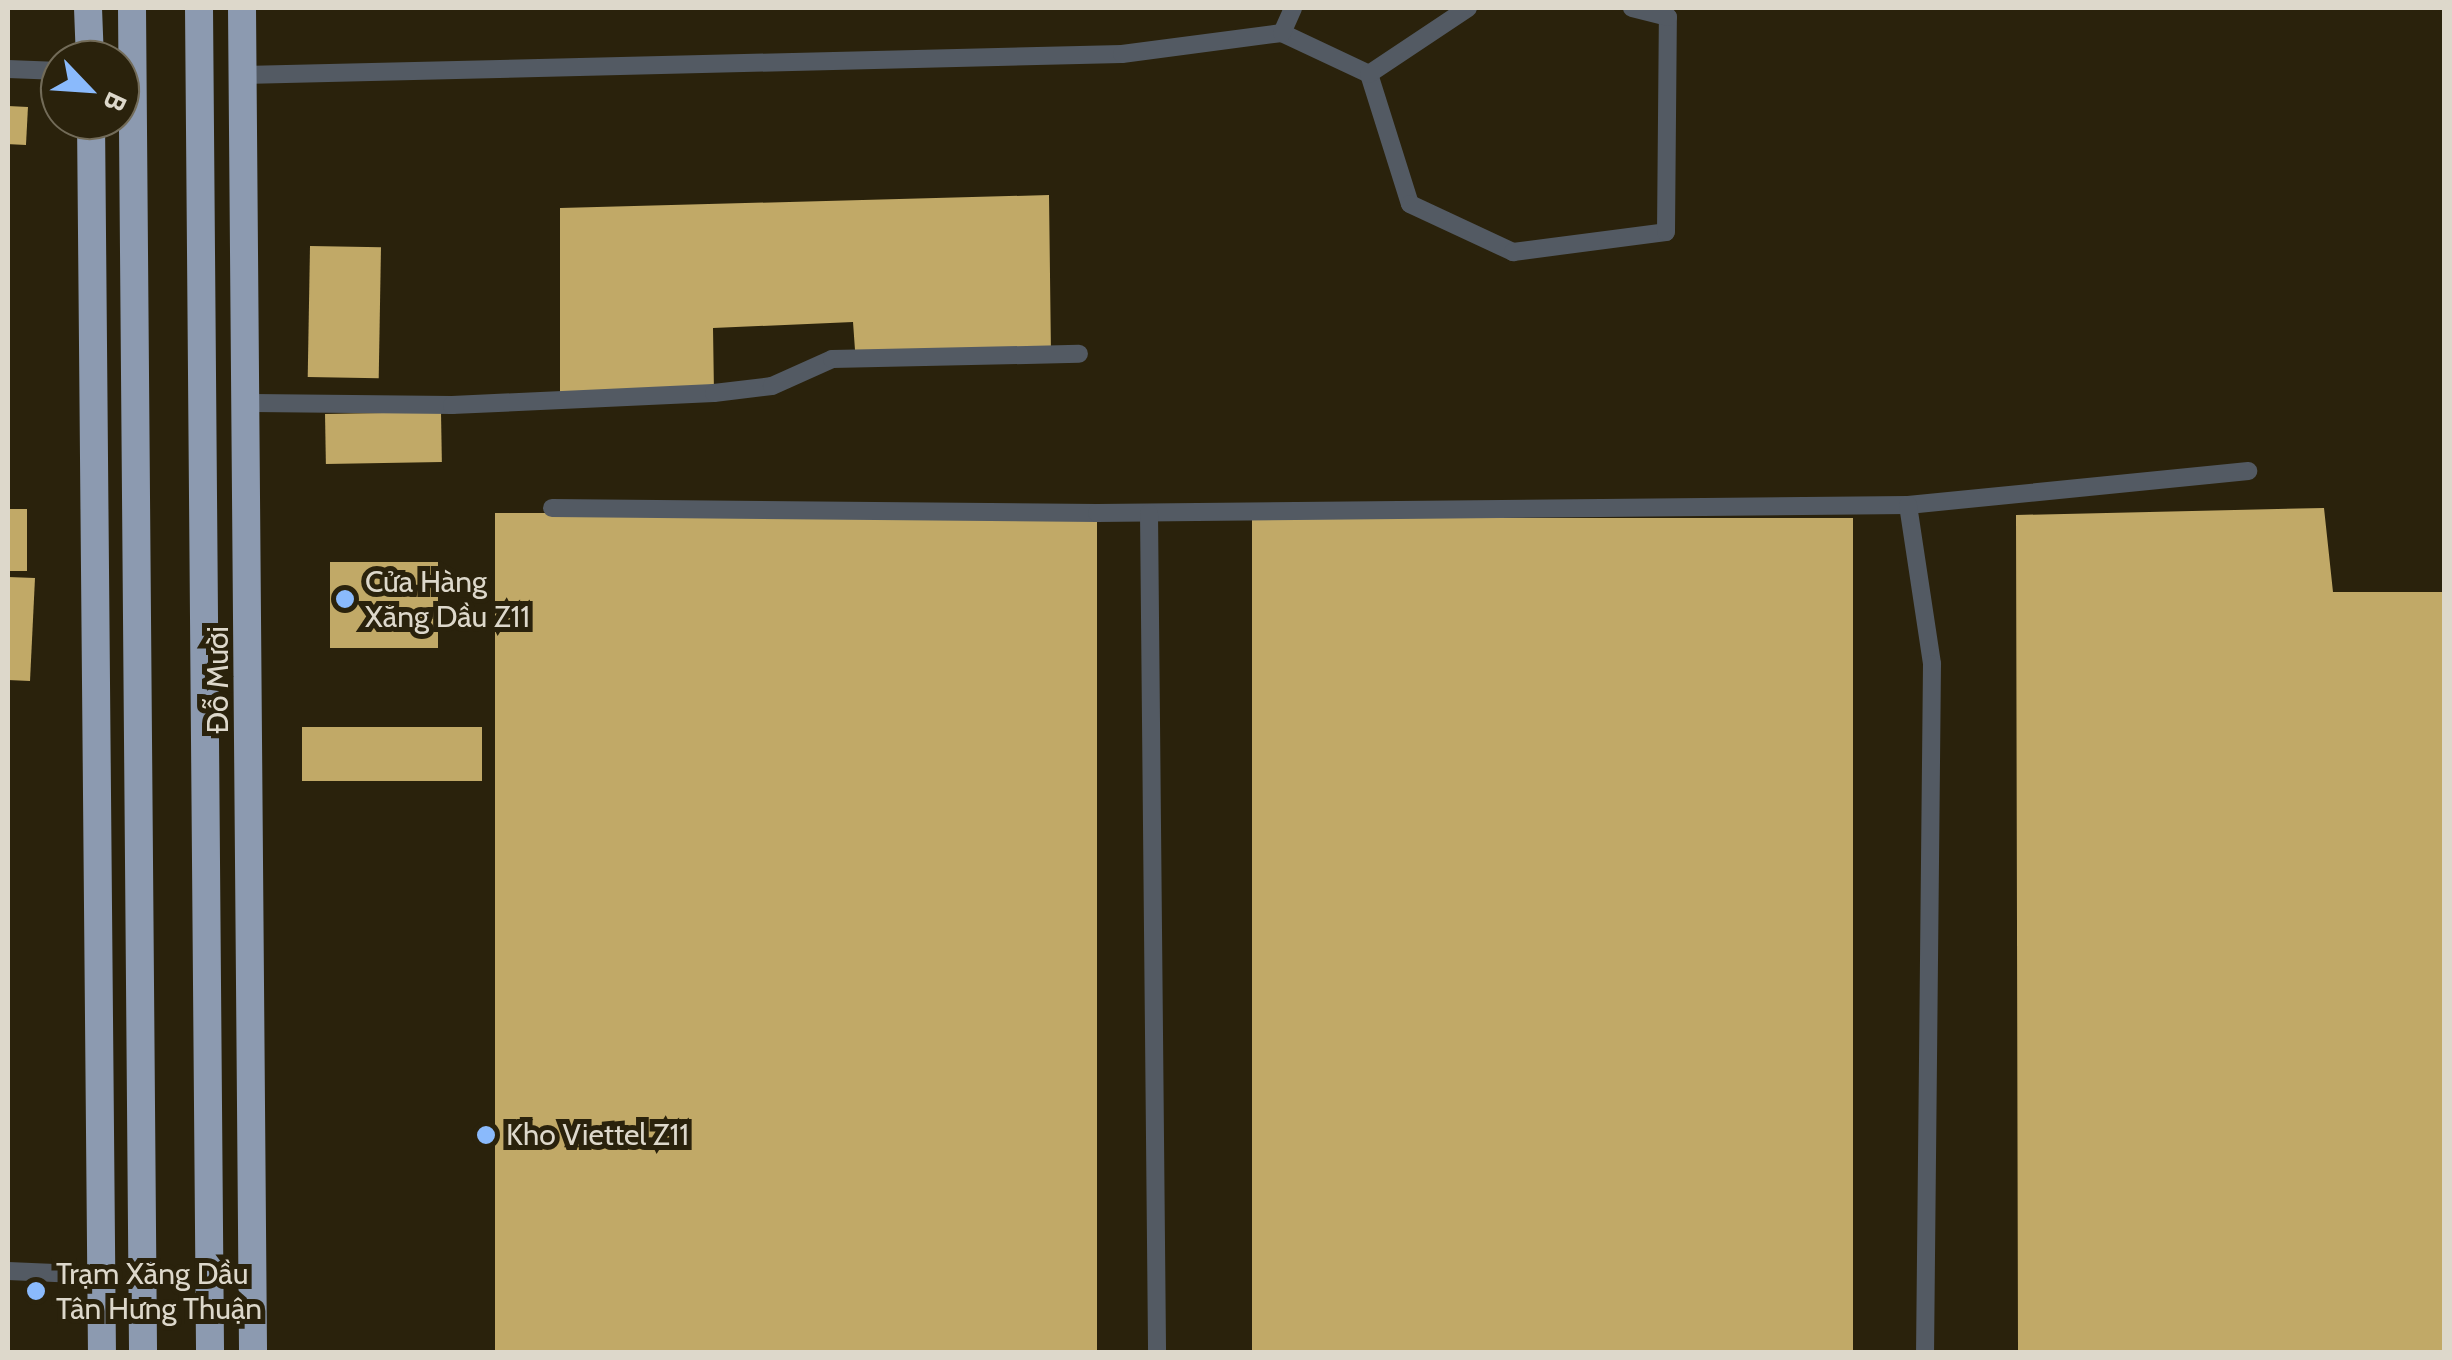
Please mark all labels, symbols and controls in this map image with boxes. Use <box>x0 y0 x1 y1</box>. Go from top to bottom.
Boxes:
north arrow <box>40 40 140 140</box>
text: B <box>96 87 134 117</box>
place label: Cửa Hàng Xăng Dầu Z11 <box>365 564 530 634</box>
marker: Cửa Hàng Xăng Dầu Z11 <box>334 588 356 610</box>
street label: Đỗ Mười <box>200 626 236 734</box>
place label: Kho Viettel Z11 <box>506 1117 689 1153</box>
marker: Kho Viettel Z11 <box>475 1124 497 1146</box>
place label: Trạm Xăng Dầu Tân Hưng Thuận <box>56 1256 262 1326</box>
marker: Trạm Xăng Dầu Tân Hưng Thuận <box>25 1280 47 1302</box>

